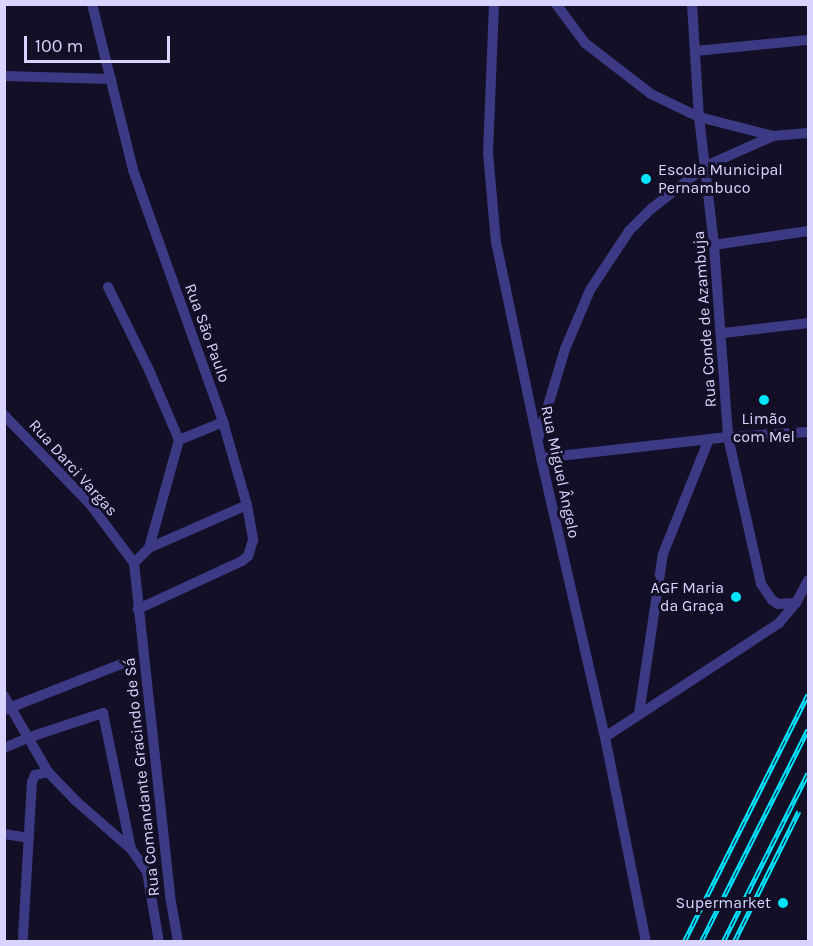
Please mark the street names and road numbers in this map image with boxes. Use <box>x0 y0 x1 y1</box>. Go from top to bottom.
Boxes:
street label: Rua Conde de Azambuja <box>689 230 721 408</box>
street label: Rua São Paulo <box>180 281 234 385</box>
street label: Rua Miguel Ângelo <box>537 404 583 540</box>
street label: Rua Darci Vargas <box>25 416 121 520</box>
street label: Rua Comandante Gracindo de Sá <box>120 657 164 897</box>

